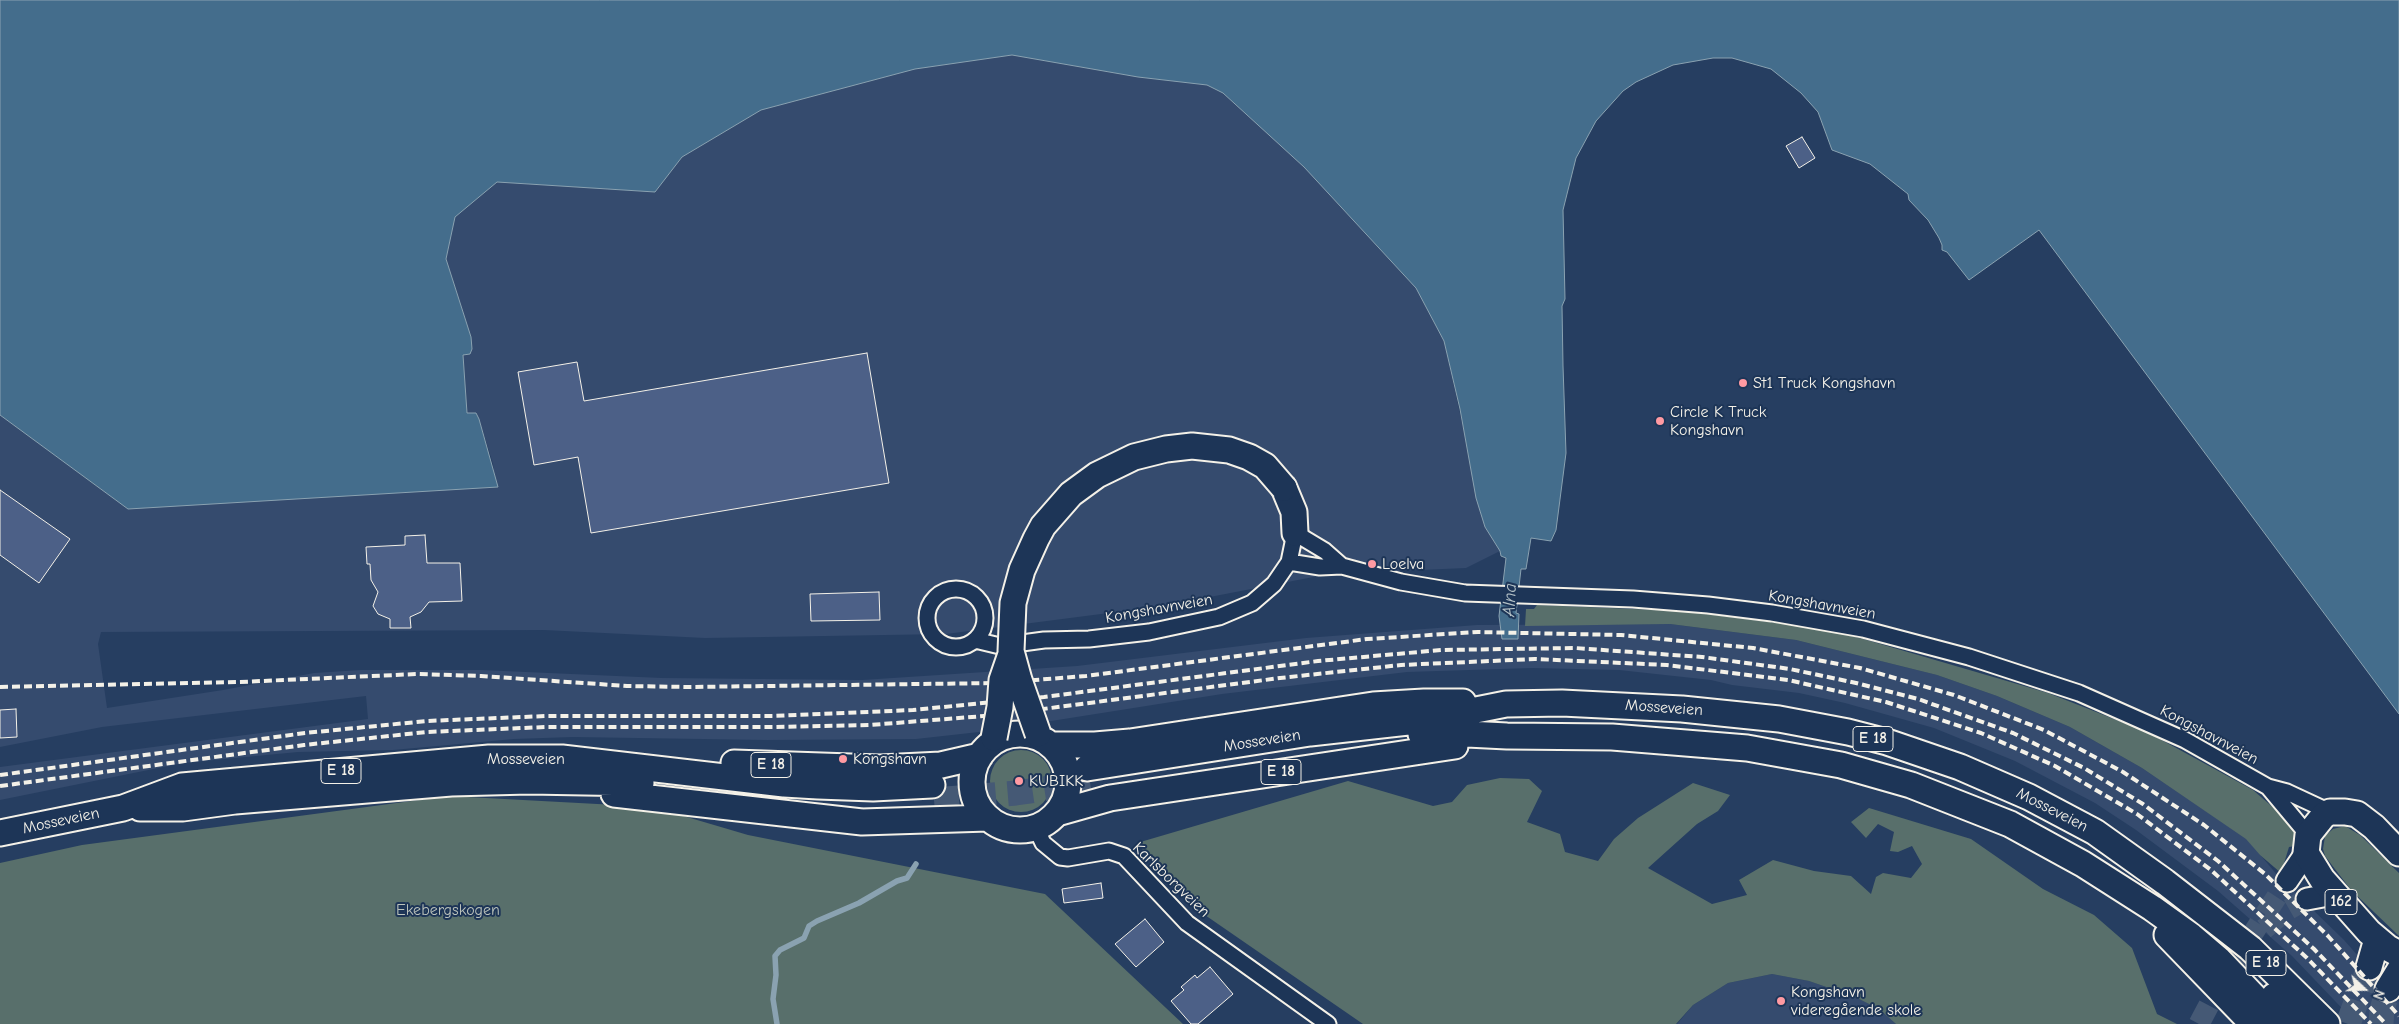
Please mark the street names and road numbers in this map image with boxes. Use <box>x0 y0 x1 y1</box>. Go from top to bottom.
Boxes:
street label: Kongshavnveien <box>1767 586 1877 624</box>
street label: Kongshavnveien <box>1104 590 1214 628</box>
street label: Mosseveien <box>1624 696 1704 720</box>
street label: Kongshavnveien <box>2157 701 2261 769</box>
street label: Mosseveien <box>1222 725 1302 757</box>
road number: E 18 <box>1853 726 1893 752</box>
street label: Mosseveien <box>487 749 565 769</box>
road number: E 18 <box>751 752 791 778</box>
road number: E 18 <box>321 758 361 784</box>
road number: E 18 <box>1261 760 1301 784</box>
street label: Mosseveien <box>2013 784 2091 836</box>
street label: Mosseveien <box>21 804 101 838</box>
street label: Karlsborgveien <box>1128 838 1214 922</box>
road number: 162 <box>2325 890 2357 914</box>
road number: E 18 <box>2246 950 2286 976</box>

